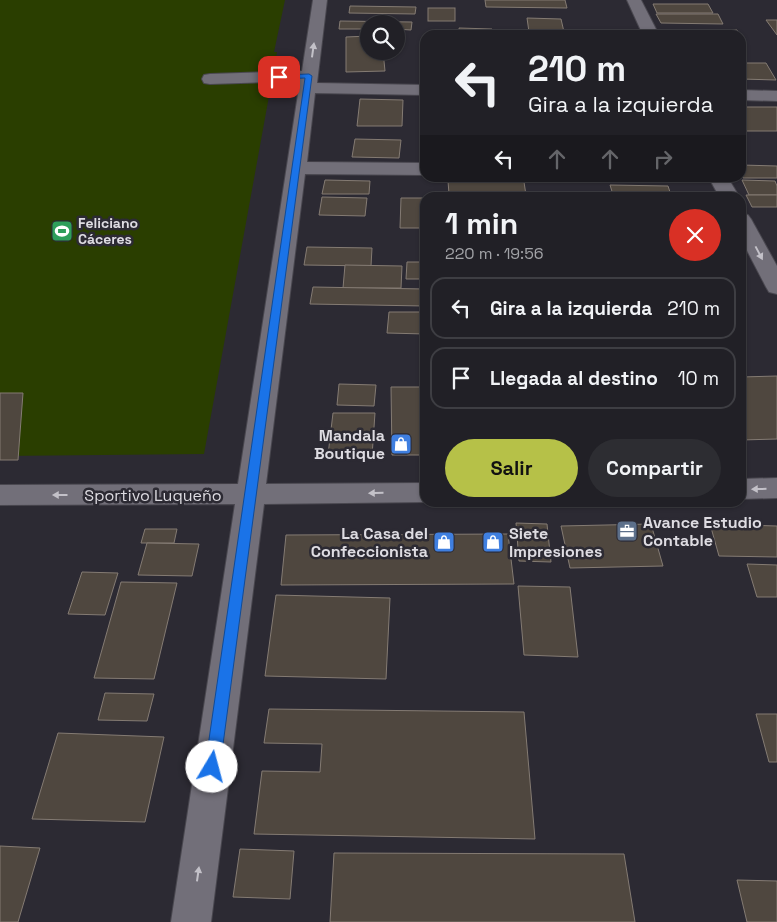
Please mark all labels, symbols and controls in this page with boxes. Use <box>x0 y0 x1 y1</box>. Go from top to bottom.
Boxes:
map controls <box>360 15 405 60</box>
button: search <box>360 15 405 60</box>
one-way arrow <box>309 42 317 58</box>
text: 210 m <box>528 47 626 91</box>
icon: left <box>445 50 510 115</box>
pin <box>258 56 300 98</box>
icon: arrive <box>265 63 293 91</box>
text: Gira a la izquierda <box>528 90 713 118</box>
icon: left <box>490 145 518 173</box>
icon: ahead <box>543 145 571 173</box>
icon: ahead <box>596 145 624 173</box>
icon: right <box>649 145 677 173</box>
text: 1 min <box>445 204 518 243</box>
button: close <box>669 209 721 261</box>
place label: Feliciano Cáceres <box>78 214 138 248</box>
sports icon: Feliciano Cáceres <box>50 219 74 243</box>
text: 220 m · 19:56 <box>445 243 544 264</box>
one-way arrow <box>755 246 763 260</box>
icon: left <box>447 294 475 322</box>
text: Gira a la izquierda <box>490 296 652 321</box>
text: 210 m <box>667 296 720 321</box>
icon: arrive <box>447 364 475 392</box>
text: Llegada al destino <box>490 366 658 391</box>
text: 10 m <box>678 366 719 391</box>
place label: Mandala Boutique <box>314 425 385 464</box>
shop icon: Mandala Boutique <box>389 432 413 456</box>
button: Salir <box>445 439 578 497</box>
button: Compartir <box>588 439 721 497</box>
street label: Sportivo Luqueño <box>84 485 222 506</box>
one-way arrow <box>751 485 767 493</box>
one-way arrow <box>368 489 384 497</box>
one-way arrow <box>52 491 68 499</box>
place label: Avance Estudio Contable <box>643 512 762 551</box>
office icon: Avance Estudio Contable <box>615 519 639 543</box>
place label: La Casa del Confeccionista <box>311 523 428 562</box>
place label: Siete Impresiones <box>509 523 602 562</box>
shop icon: La Casa del Confeccionista <box>432 530 456 554</box>
shop icon: Siete Impresiones <box>481 530 505 554</box>
position arrow <box>185 740 237 792</box>
one-way arrow <box>194 865 202 881</box>

